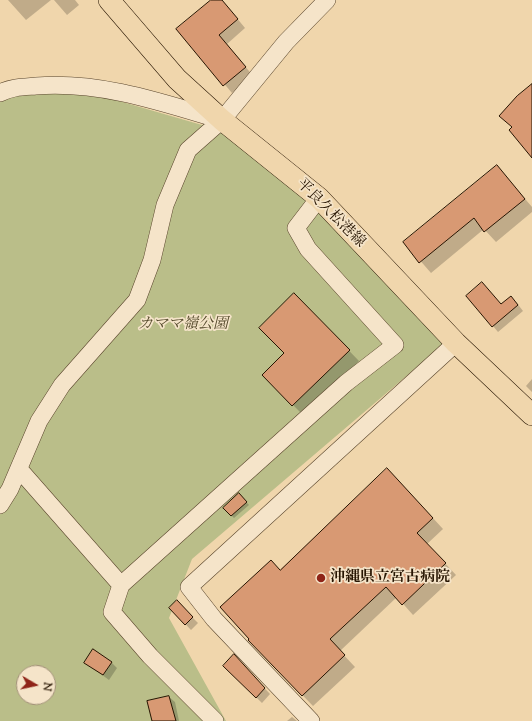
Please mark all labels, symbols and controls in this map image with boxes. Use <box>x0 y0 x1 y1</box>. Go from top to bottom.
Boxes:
street label: 平良久松港線 <box>292 176 368 252</box>
park label: カママ嶺公園 <box>138 316 228 334</box>
place label: 沖縄県立宮古病院 <box>330 569 450 587</box>
marker: 沖縄県立宮古病院 <box>315 572 327 584</box>
north arrow <box>16 665 56 705</box>
text: N <box>38 681 55 692</box>

